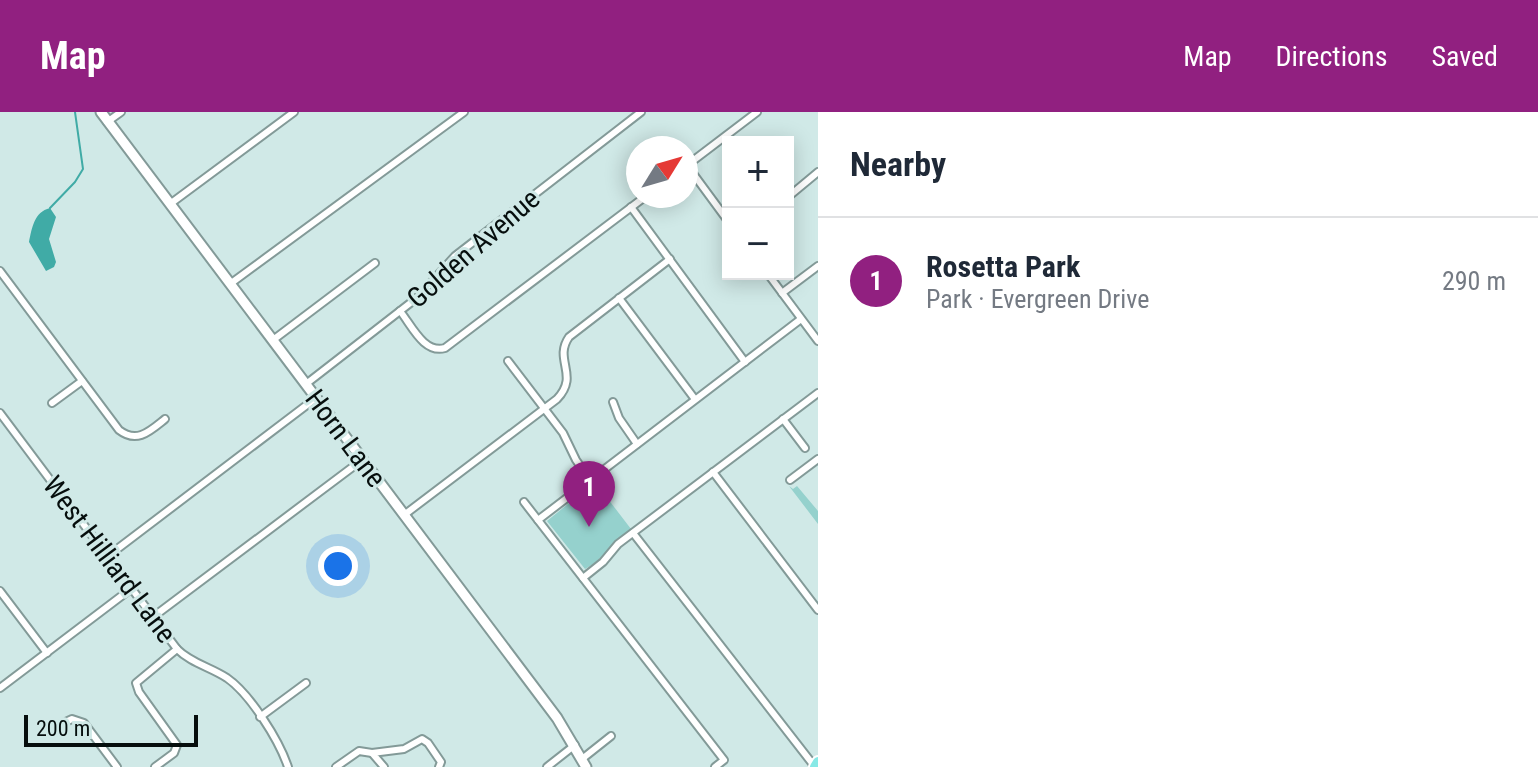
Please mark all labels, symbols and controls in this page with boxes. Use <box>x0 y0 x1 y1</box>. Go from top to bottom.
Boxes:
text: Map <box>40 34 106 78</box>
text: Map <box>1183 40 1232 73</box>
text: Directions <box>1276 40 1387 73</box>
text: Saved <box>1431 40 1498 73</box>
north arrow <box>626 136 698 208</box>
map controls <box>722 136 794 280</box>
button: + <box>722 136 794 208</box>
text: Nearby <box>850 144 946 184</box>
street label: Golden Avenue <box>400 182 546 315</box>
button: − <box>722 208 794 280</box>
text: Rosetta Park <box>926 249 1080 284</box>
text: 1 <box>869 266 883 296</box>
text: 290 m <box>1442 266 1506 296</box>
text: Park · Evergreen Drive <box>926 284 1149 314</box>
street label: Horn Lane <box>298 383 393 493</box>
pin: 1 <box>563 461 615 527</box>
street label: West Hilliard Lane <box>36 470 183 649</box>
your location <box>318 546 358 586</box>
scale bar <box>24 711 198 747</box>
text: 200 m <box>36 716 90 741</box>

